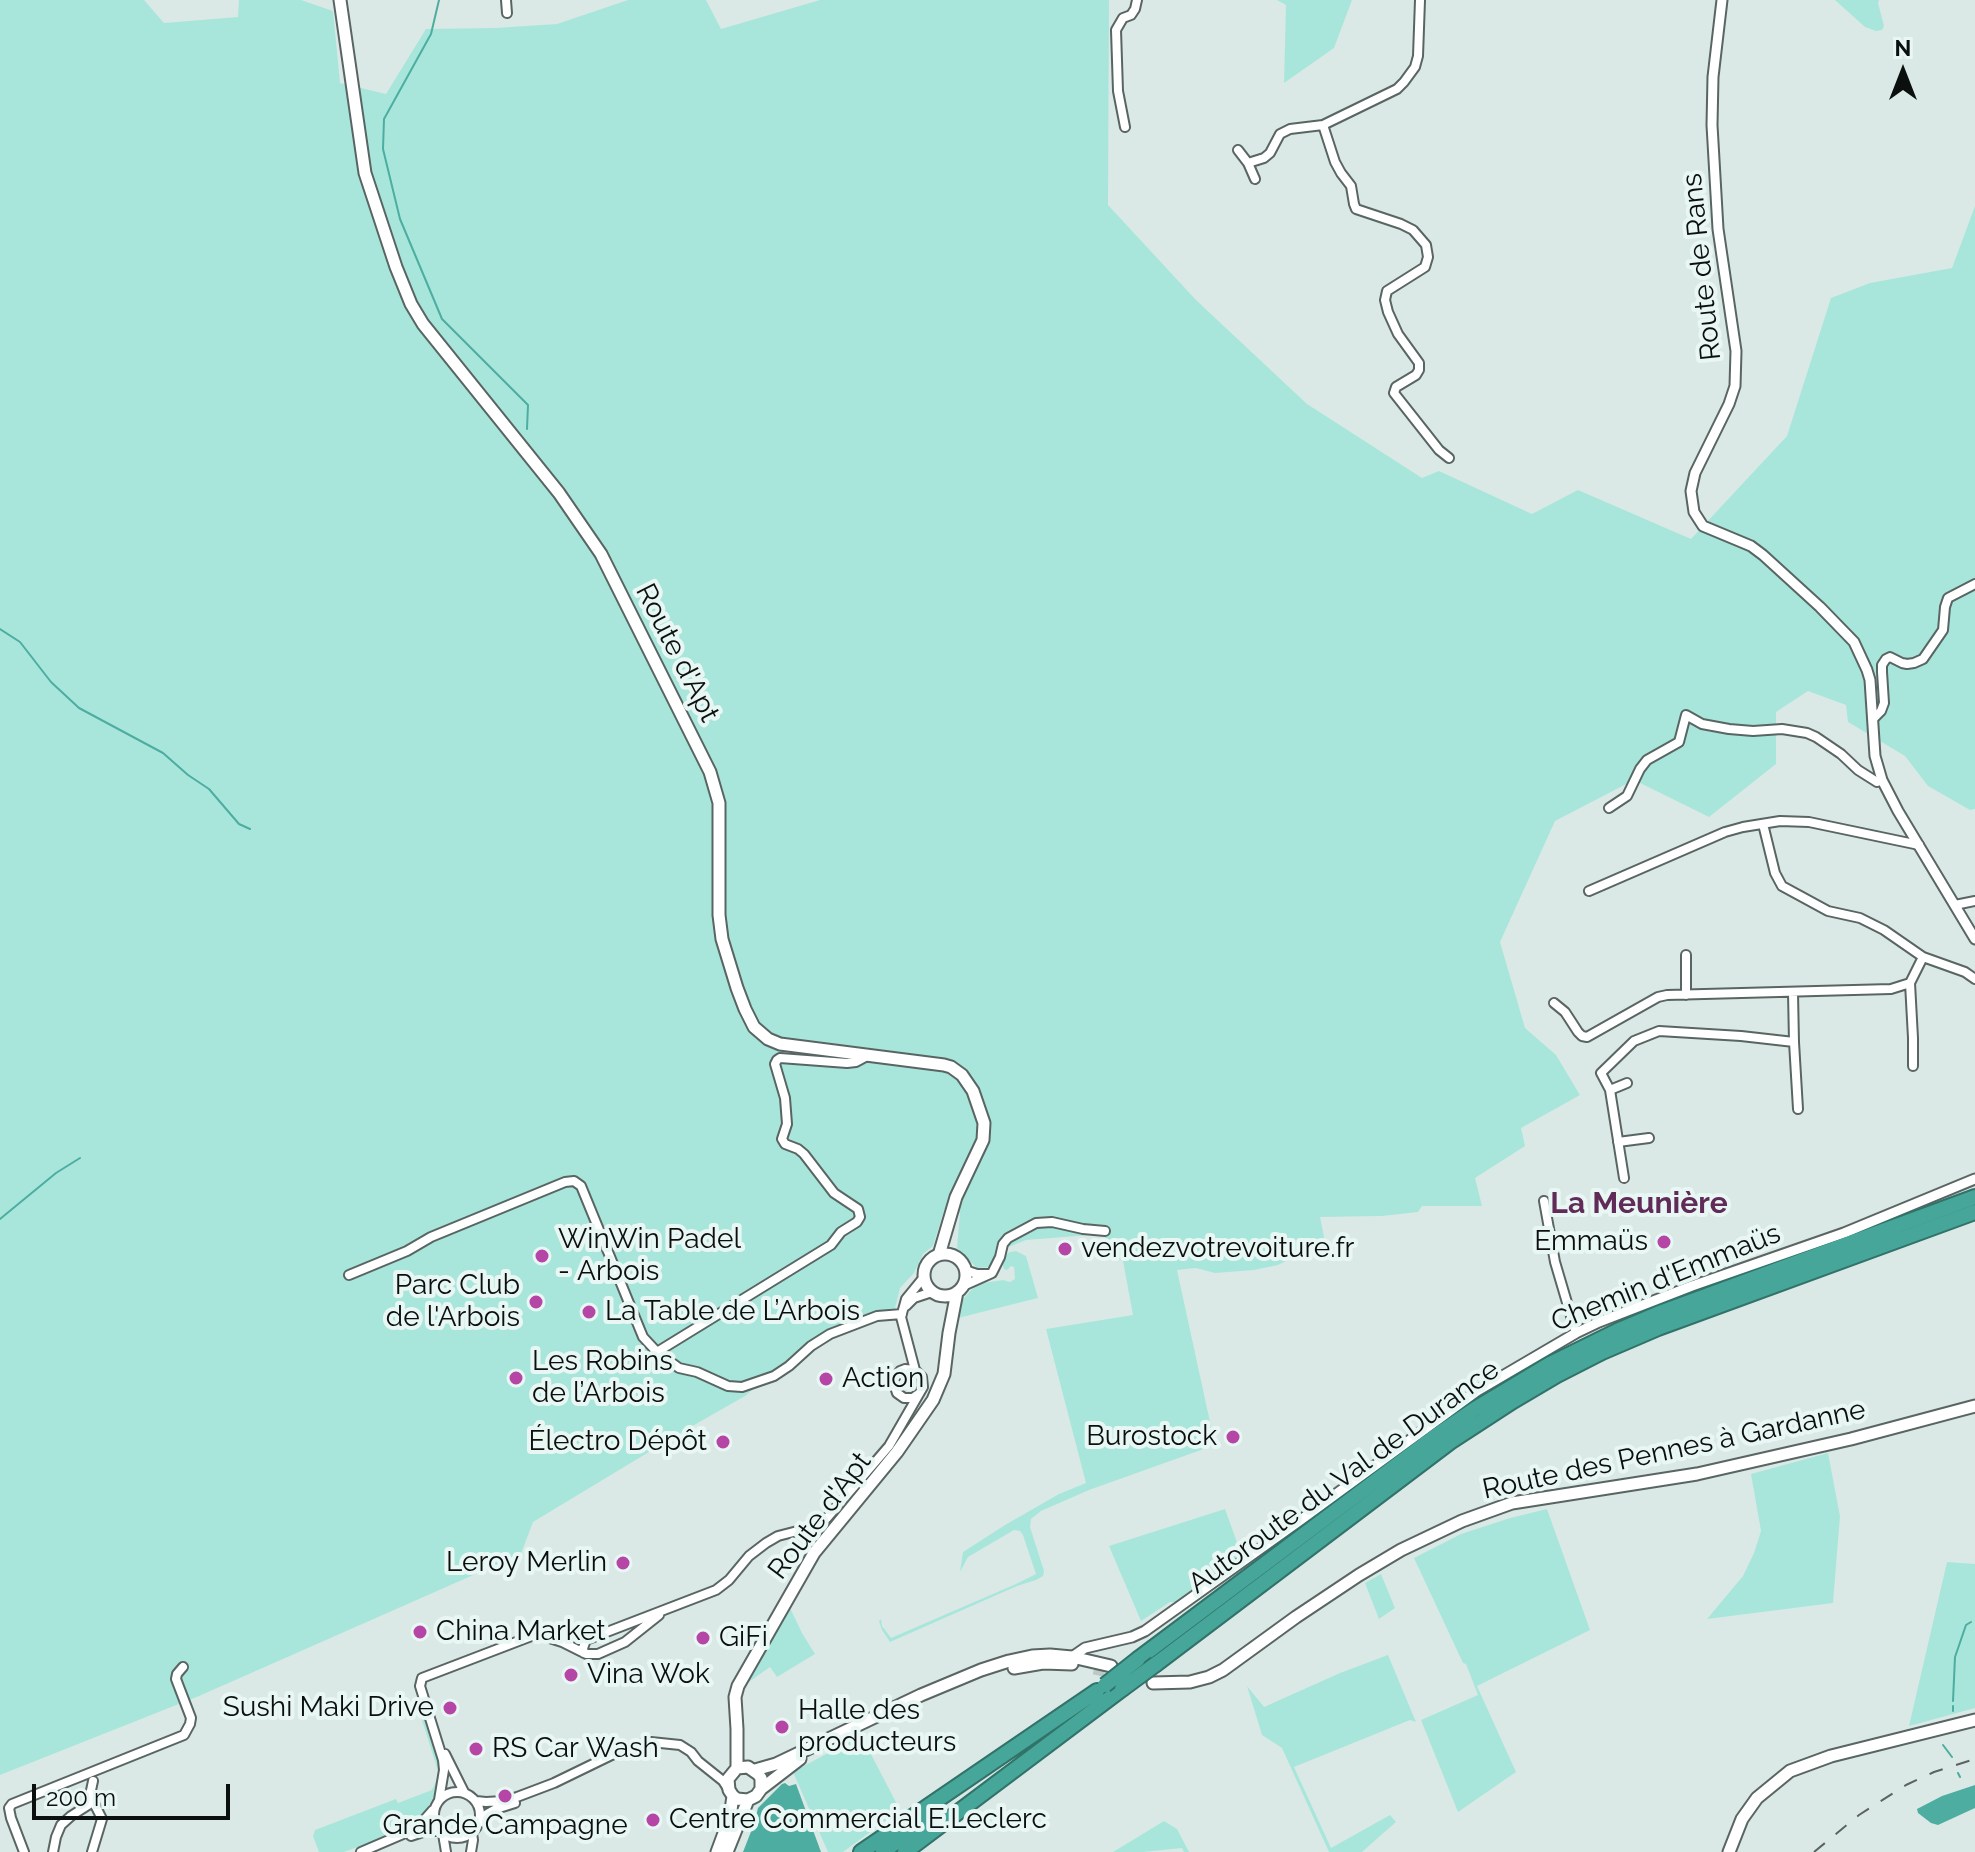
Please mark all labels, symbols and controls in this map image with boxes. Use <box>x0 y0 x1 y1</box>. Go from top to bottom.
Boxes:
north arrow <box>1863 32 1943 112</box>
text: N <box>1895 35 1911 61</box>
street label: Route de Rans <box>1675 172 1729 362</box>
street label: Route d'Apt <box>628 578 726 728</box>
district label: La Meunière <box>1550 1186 1728 1222</box>
street label: Chemin d'Emmaüs <box>1547 1217 1785 1339</box>
place label: WinWin Padel - Arbois <box>558 1223 741 1289</box>
place label: Emmaüs <box>1534 1225 1648 1259</box>
place label: vendezvotrevoiture.fr <box>1081 1232 1354 1266</box>
marker: Emmaüs <box>1655 1233 1673 1251</box>
marker: vendezvotrevoiture.fr <box>1056 1240 1074 1258</box>
marker: WinWin Padel - Arbois <box>533 1247 551 1265</box>
place label: Parc Club de l'Arbois <box>386 1269 520 1335</box>
marker: Parc Club de l'Arbois <box>527 1293 545 1311</box>
place label: La Table de L’Arbois <box>605 1295 860 1329</box>
marker: La Table de L’Arbois <box>580 1303 598 1321</box>
place label: Les Robins de l’Arbois <box>532 1345 673 1411</box>
street label: Autoroute du Val de Durance <box>1182 1353 1506 1601</box>
place label: Action <box>842 1362 924 1396</box>
marker: Les Robins de l’Arbois <box>507 1369 525 1387</box>
marker: Action <box>817 1370 835 1388</box>
street label: Route des Pennes à Gardanne <box>1479 1393 1869 1507</box>
place label: Burostock <box>1086 1420 1217 1454</box>
place label: Électro Dépôt <box>528 1425 707 1459</box>
marker: Burostock <box>1224 1428 1242 1446</box>
marker: Électro Dépôt <box>714 1433 732 1451</box>
street label: Route d'Apt <box>761 1446 879 1586</box>
place label: Leroy Merlin <box>446 1546 607 1580</box>
marker: Leroy Merlin <box>614 1554 632 1572</box>
place label: China Market <box>436 1615 606 1649</box>
place label: GiFi <box>719 1621 768 1655</box>
marker: China Market <box>411 1623 429 1641</box>
marker: GiFi <box>694 1629 712 1647</box>
place label: Vina Wok <box>587 1658 710 1692</box>
marker: Vina Wok <box>562 1666 580 1684</box>
place label: Sushi Maki Drive <box>223 1691 434 1725</box>
place label: Halle des producteurs <box>798 1694 956 1760</box>
marker: Sushi Maki Drive <box>441 1699 459 1717</box>
marker: Halle des producteurs <box>773 1718 791 1736</box>
place label: RS Car Wash <box>492 1732 659 1766</box>
marker: RS Car Wash <box>467 1740 485 1758</box>
scale bar <box>36 1768 234 1818</box>
text: 200 m <box>46 1783 116 1812</box>
marker: Grande Campagne <box>496 1787 514 1805</box>
place label: Centre Commercial E.Leclerc <box>669 1803 1047 1837</box>
place label: Grande Campagne <box>382 1809 628 1843</box>
marker: Centre Commercial E.Leclerc <box>644 1811 662 1829</box>

